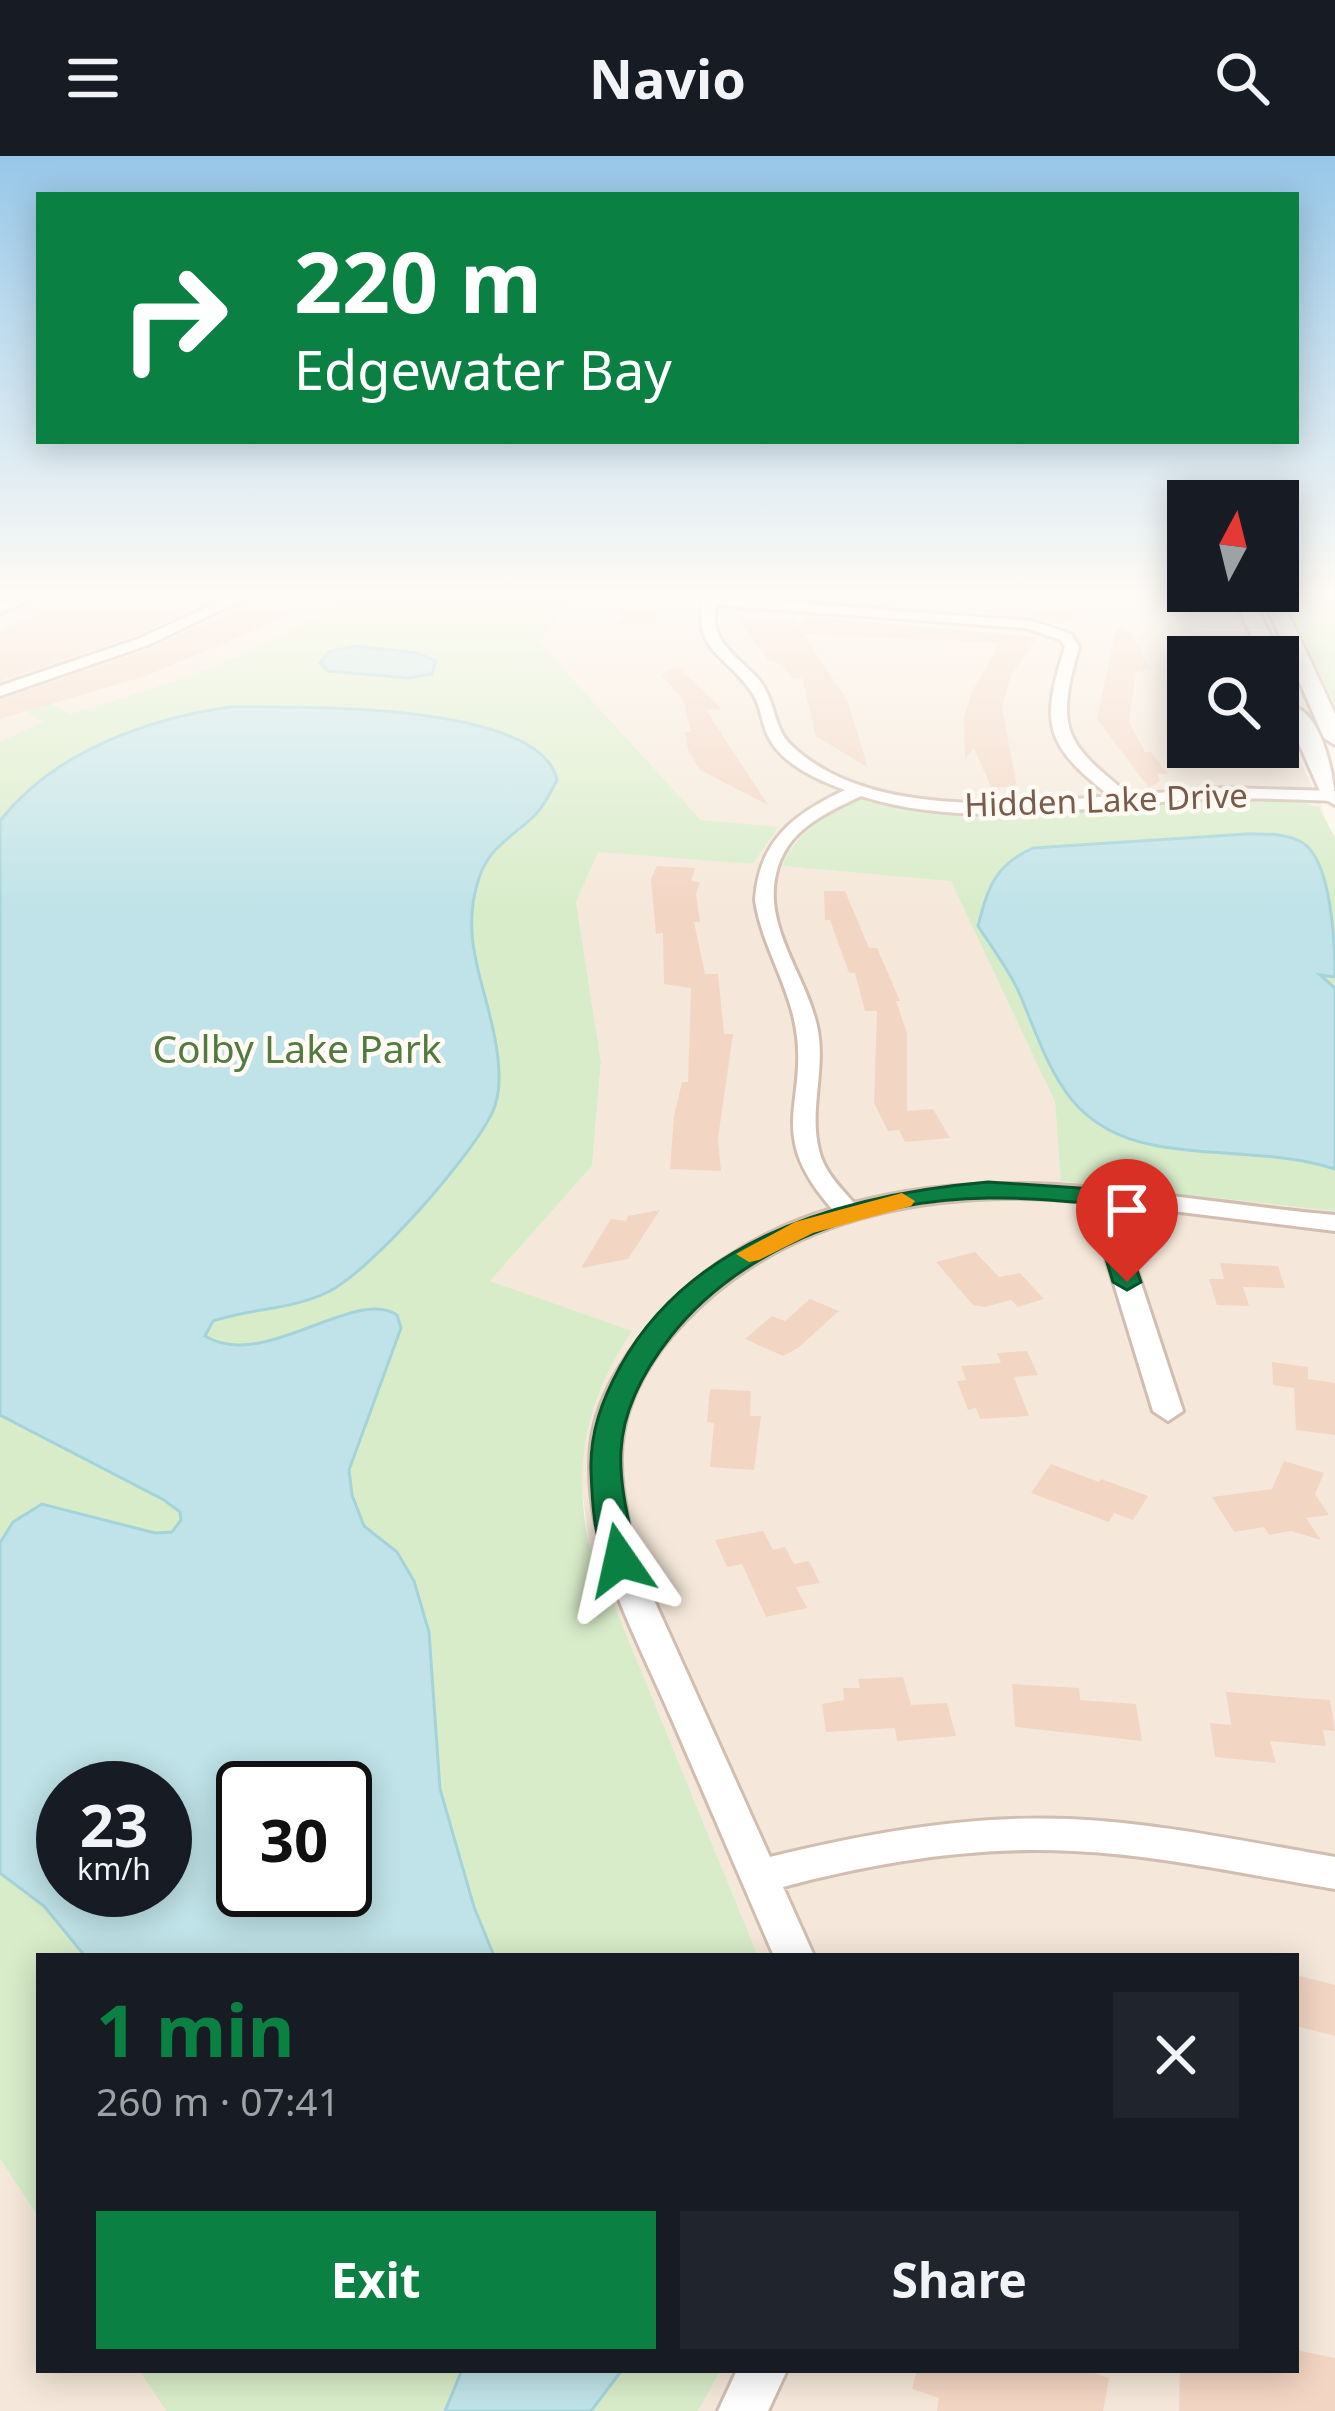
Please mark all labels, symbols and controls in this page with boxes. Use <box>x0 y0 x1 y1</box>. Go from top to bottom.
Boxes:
text: Navio <box>589 41 746 115</box>
icon: menu <box>60 45 126 111</box>
icon: search <box>1209 45 1275 111</box>
text: 220 m <box>294 223 542 338</box>
icon: right <box>96 240 252 396</box>
text: Edgewater Bay <box>294 332 672 406</box>
north arrow <box>1167 480 1299 612</box>
map controls <box>1167 480 1299 768</box>
button: search <box>1167 636 1299 768</box>
street label: Hidden Lake Drive <box>964 772 1248 827</box>
park label: Colby Lake Park <box>152 1021 442 1074</box>
pin <box>1076 1159 1178 1282</box>
icon: arrive <box>1094 1177 1160 1243</box>
position arrow <box>557 1497 683 1623</box>
speed limit sign: 30 <box>216 1761 372 1917</box>
text: 23 <box>80 1783 148 1865</box>
text: km/h <box>77 1848 151 1889</box>
text: 1 min <box>96 1980 294 2078</box>
button: close <box>1113 1992 1239 2118</box>
text: 260 m · 07:41 <box>96 2074 340 2127</box>
button: Exit <box>96 2211 656 2349</box>
button: Share <box>680 2211 1239 2349</box>

